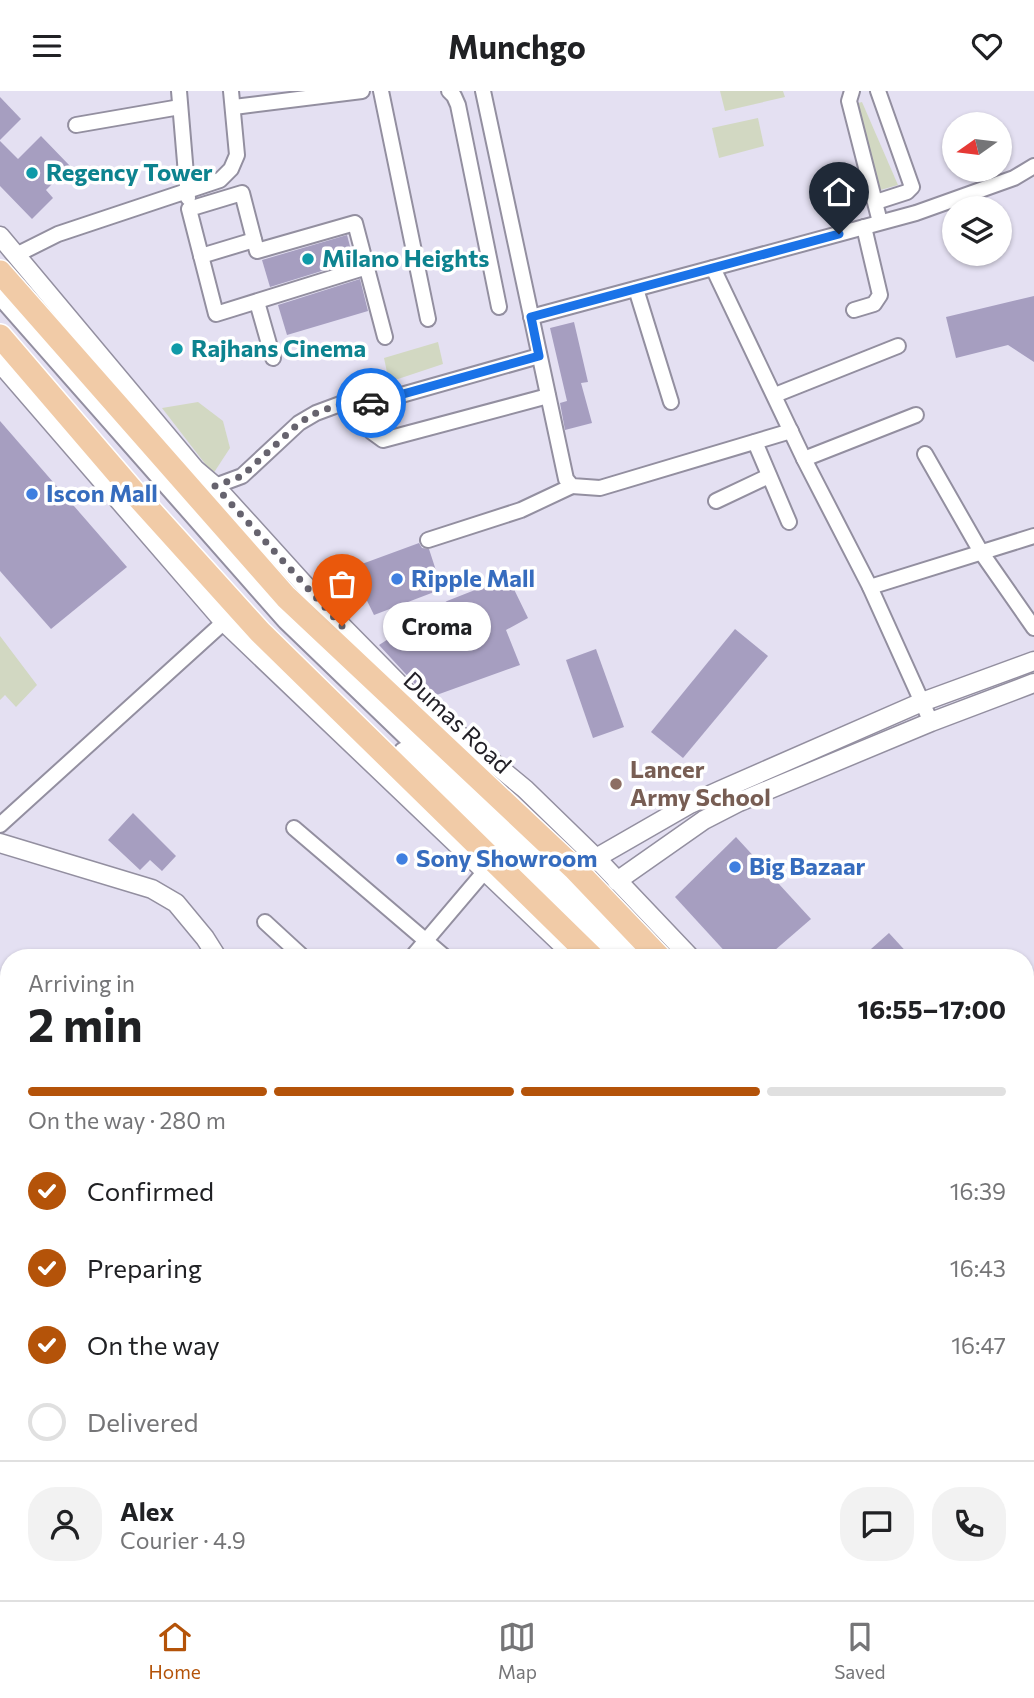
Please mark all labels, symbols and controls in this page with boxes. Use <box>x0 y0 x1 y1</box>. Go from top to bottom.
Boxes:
text: Munchgo <box>448 26 586 66</box>
icon: menu <box>28 27 66 65</box>
icon: heart <box>968 27 1006 65</box>
north arrow <box>942 112 1012 182</box>
map controls <box>942 112 1012 266</box>
place label: Regency Tower <box>46 157 213 186</box>
pin <box>809 162 869 234</box>
marker: Regency Tower <box>24 165 40 181</box>
icon: home <box>820 173 858 211</box>
button: layers <box>942 196 1012 266</box>
place label: Milano Heights <box>322 243 490 272</box>
marker: Milano Heights <box>300 251 316 267</box>
place label: Rajhans Cinema <box>191 333 366 362</box>
marker: Rajhans Cinema <box>169 341 185 357</box>
courier <box>336 368 406 438</box>
icon: car <box>352 384 390 422</box>
place label: Iscon Mall <box>46 478 158 507</box>
marker: Iscon Mall <box>24 486 40 502</box>
pin <box>312 554 372 626</box>
place label: Ripple Mall <box>411 563 535 592</box>
icon: bag <box>323 565 361 603</box>
marker: Ripple Mall <box>389 571 405 587</box>
callout: Croma <box>384 601 492 651</box>
text: Croma <box>402 612 472 640</box>
street label: Dumas Road <box>398 665 518 779</box>
place label: Lancer Army School <box>630 754 771 811</box>
marker: Lancer Army School <box>608 776 624 792</box>
place label: Sony Showroom <box>416 843 597 872</box>
marker: Sony Showroom <box>394 851 410 867</box>
place label: Big Bazaar <box>749 851 866 880</box>
marker: Big Bazaar <box>727 859 743 875</box>
text: Arriving in <box>28 969 135 997</box>
text: 16:55–17:00 <box>858 993 1006 1024</box>
text: 2 min <box>28 995 143 1051</box>
text: On the way · 280 m <box>28 1106 226 1134</box>
icon: check <box>28 1172 66 1210</box>
text: Confirmed <box>87 1175 214 1206</box>
text: 16:39 <box>950 1177 1006 1205</box>
icon: check <box>28 1249 66 1287</box>
text: Preparing <box>87 1252 202 1283</box>
text: 16:43 <box>950 1254 1006 1282</box>
icon: check <box>28 1326 66 1364</box>
text: On the way <box>87 1329 220 1360</box>
text: 16:47 <box>951 1331 1006 1359</box>
text: Delivered <box>87 1406 198 1437</box>
button: person <box>28 1487 102 1561</box>
button: chat <box>840 1487 914 1561</box>
button: phone <box>932 1487 1006 1561</box>
text: Alex <box>120 1495 174 1526</box>
text: Courier · 4.9 <box>120 1526 246 1554</box>
tab: Home <box>149 1618 201 1683</box>
tab: Map <box>498 1618 537 1683</box>
tab: Saved <box>834 1618 885 1683</box>

